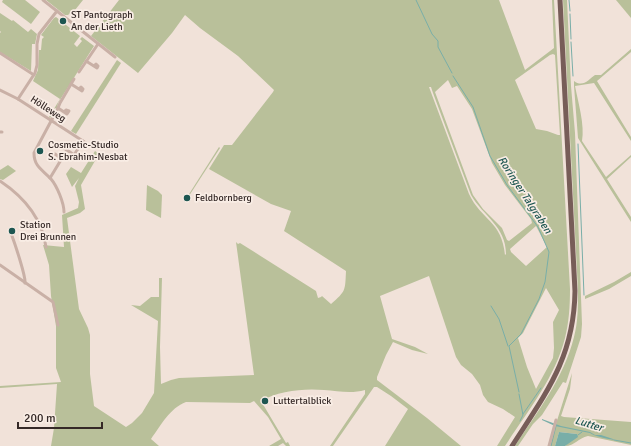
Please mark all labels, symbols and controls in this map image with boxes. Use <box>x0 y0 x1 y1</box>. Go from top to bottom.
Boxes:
place label: ST Pantograph An der Lieth <box>71 9 133 33</box>
marker: ST Pantograph An der Lieth <box>58 16 68 26</box>
street label: Hölleweg <box>28 93 68 125</box>
place label: Cosmetic-Studio S. Ebrahim-Nesbat <box>48 139 128 163</box>
marker: Cosmetic-Studio S. Ebrahim-Nesbat <box>35 146 45 156</box>
water label: Roringer Talgraben <box>495 154 555 237</box>
place label: Feldbornberg <box>195 192 252 204</box>
marker: Feldbornberg <box>182 193 192 203</box>
place label: Station Drei Brunnen <box>20 219 76 243</box>
marker: Station Drei Brunnen <box>7 226 17 236</box>
place label: Luttertalblick <box>273 395 331 407</box>
marker: Luttertalblick <box>260 396 270 406</box>
scale bar <box>18 404 102 430</box>
text: 200 m <box>24 411 56 426</box>
water label: Lutter <box>573 414 606 435</box>

